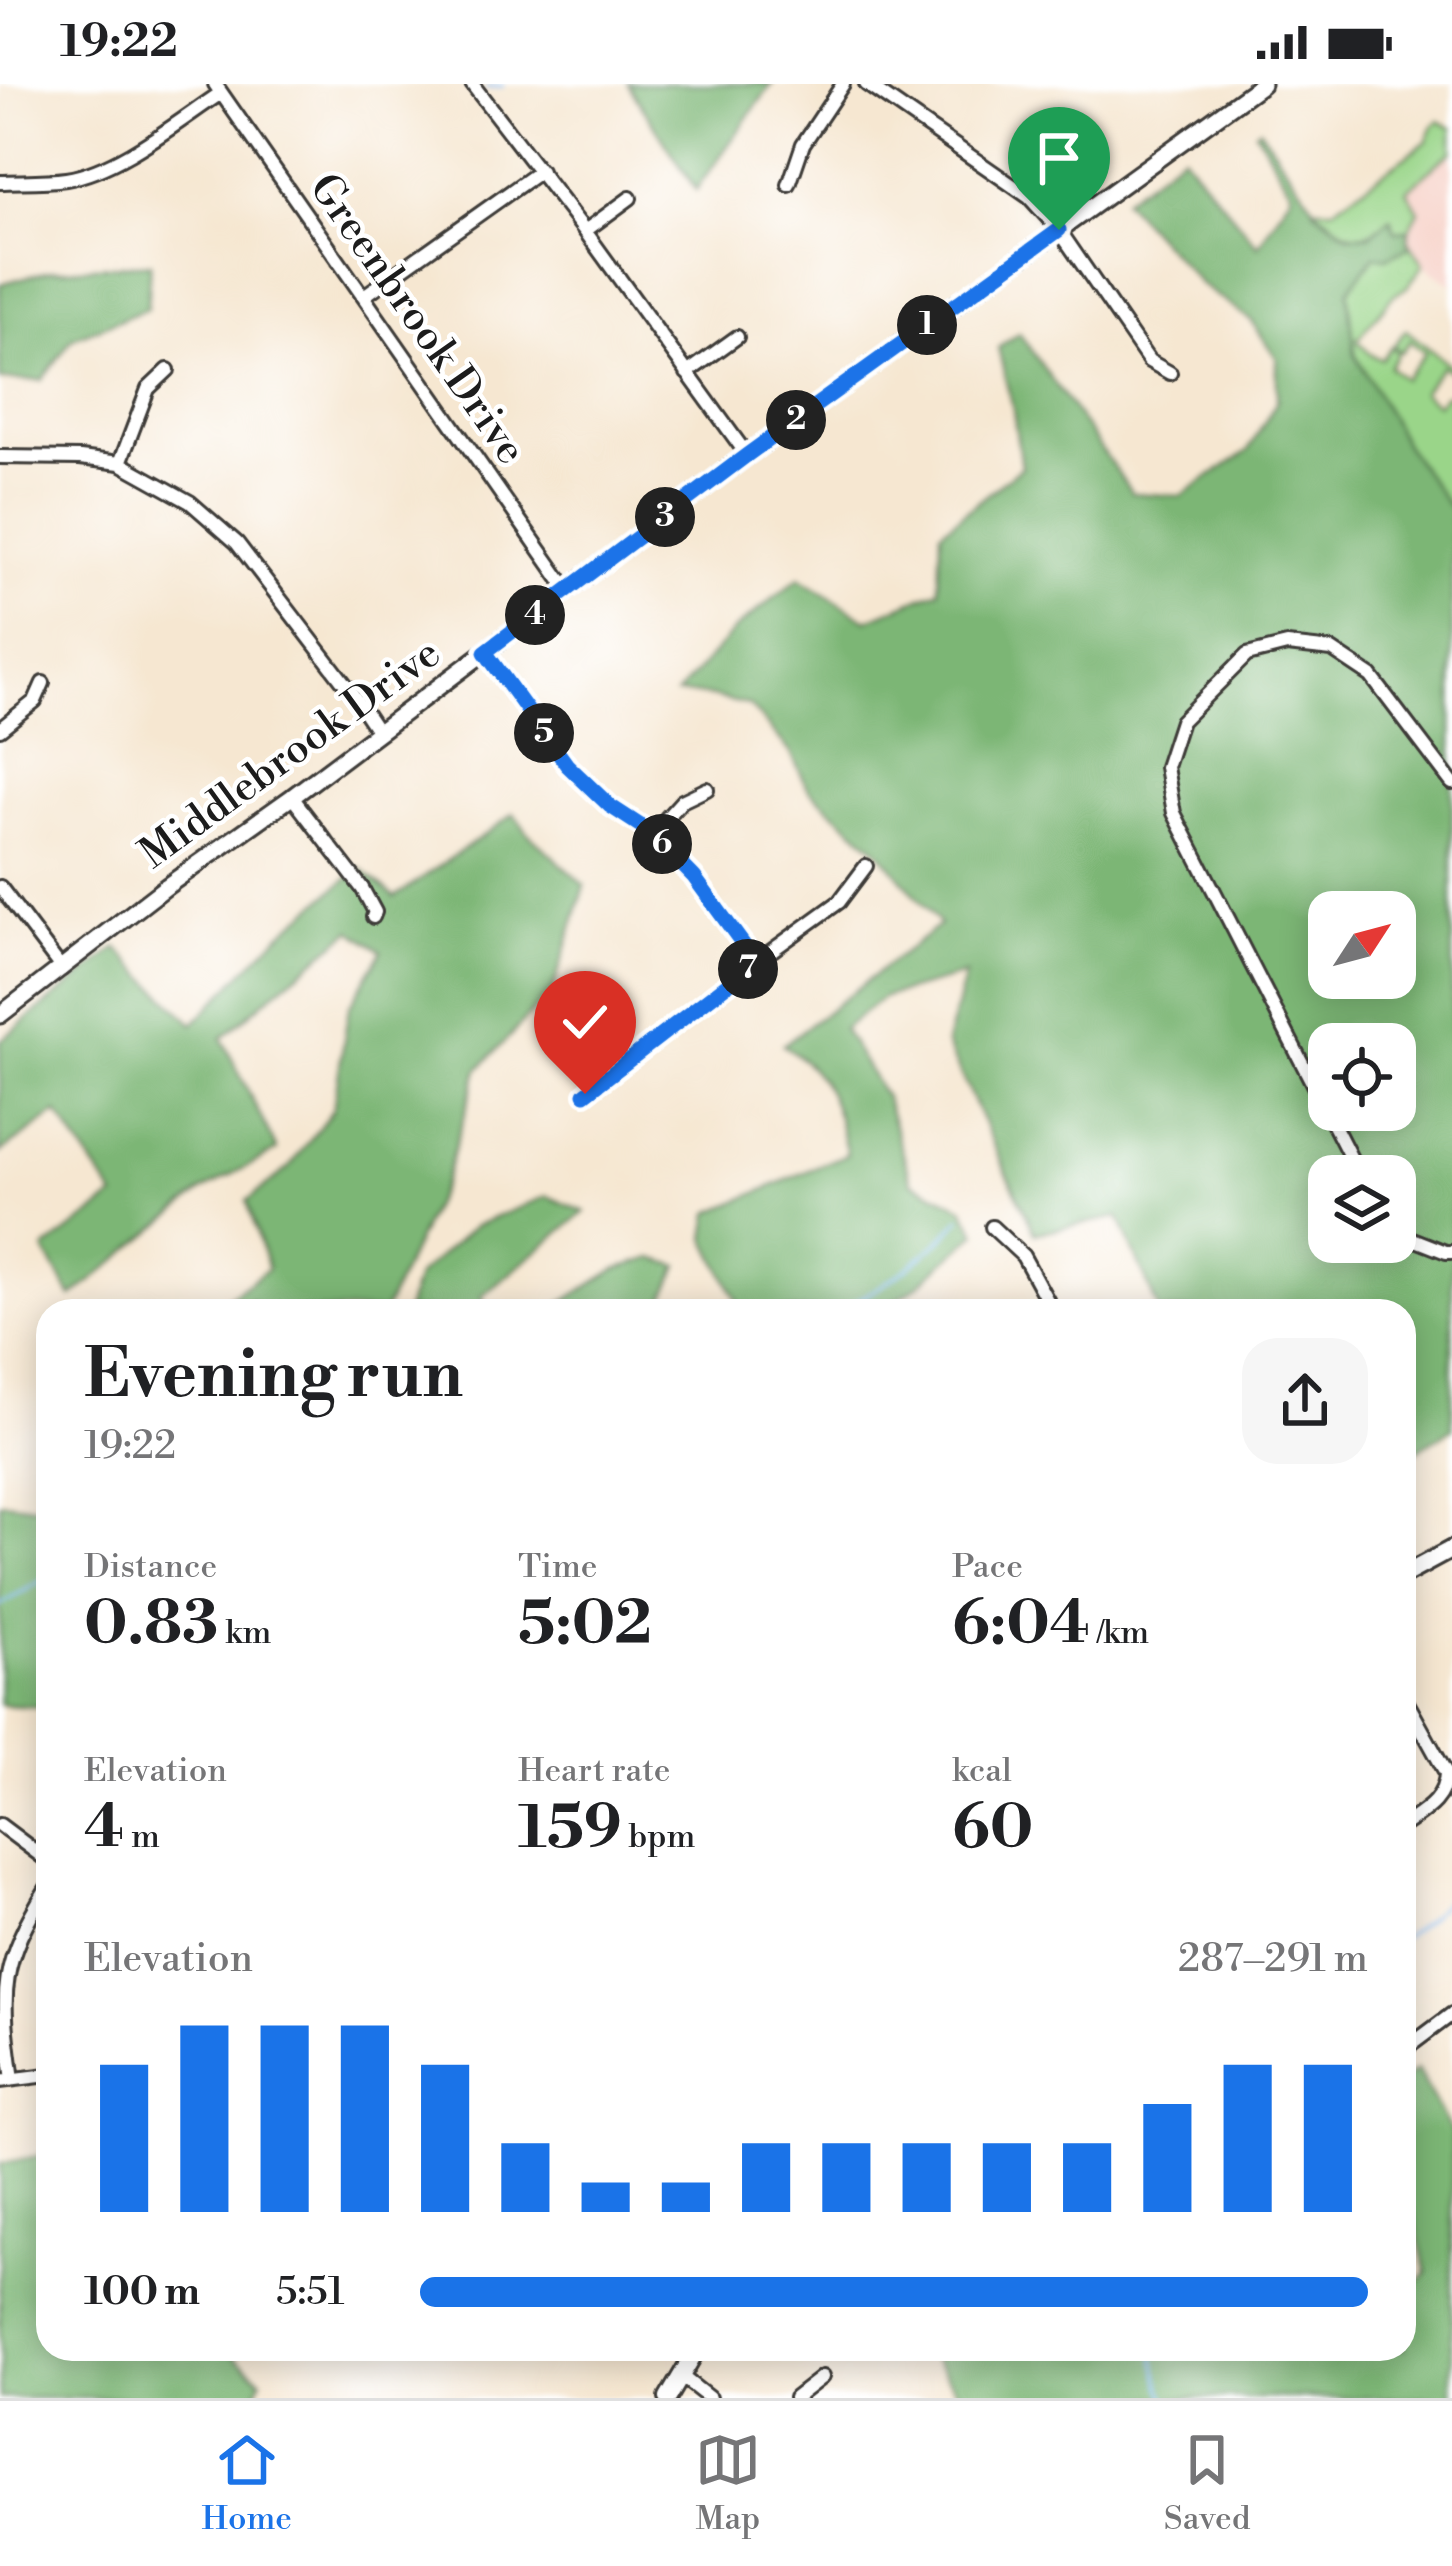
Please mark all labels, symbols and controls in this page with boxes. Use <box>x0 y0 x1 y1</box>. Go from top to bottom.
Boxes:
text: 19:22 <box>60 14 178 71</box>
pin <box>1008 107 1110 230</box>
icon: arrive <box>1026 125 1092 191</box>
street label: Greenbrook Drive <box>297 164 537 475</box>
pin: 1 <box>897 295 957 355</box>
text: 1 <box>919 304 935 345</box>
pin: 2 <box>766 390 826 450</box>
text: 2 <box>786 399 806 440</box>
pin: 3 <box>635 487 695 547</box>
text: 3 <box>655 496 675 537</box>
pin: 4 <box>505 585 565 645</box>
text: 4 <box>524 594 546 635</box>
street label: Middlebrook Drive <box>130 627 451 881</box>
pin: 5 <box>514 703 574 763</box>
text: 5 <box>534 712 554 753</box>
pin: 6 <box>632 814 692 874</box>
text: 6 <box>652 823 672 864</box>
north arrow <box>1308 891 1416 999</box>
map controls <box>1308 891 1416 1263</box>
pin: 7 <box>718 939 778 999</box>
text: 7 <box>738 948 758 989</box>
pin <box>534 971 636 1094</box>
icon: check <box>552 989 618 1055</box>
button: locate <box>1308 1023 1416 1131</box>
button: layers <box>1308 1155 1416 1263</box>
text: Evening run <box>84 1335 463 1418</box>
button: share <box>1242 1338 1368 1464</box>
text: 19:22 <box>84 1422 176 1471</box>
text: Distance <box>84 1547 217 1588</box>
text: Time <box>518 1547 597 1588</box>
text: Pace <box>952 1547 1023 1588</box>
text: 0.83 <box>84 1588 218 1663</box>
text: 5:02 <box>518 1588 652 1663</box>
text: 6:04 <box>952 1588 1090 1663</box>
text: km <box>218 1613 271 1654</box>
text: /km <box>1090 1613 1149 1654</box>
text: Elevation <box>84 1751 227 1792</box>
text: Heart rate <box>518 1751 670 1792</box>
text: kcal <box>952 1751 1012 1792</box>
text: 4 <box>84 1792 124 1867</box>
text: 159 <box>518 1792 622 1867</box>
text: 60 <box>952 1792 1033 1867</box>
text: m <box>124 1817 160 1858</box>
text: bpm <box>622 1817 695 1858</box>
text: Elevation <box>84 1935 253 1984</box>
text: 287–291 m <box>1178 1935 1368 1984</box>
text: 100 m <box>84 2268 200 2317</box>
text: 5:51 <box>276 2268 345 2317</box>
tab: Home <box>201 2427 292 2540</box>
tab: Map <box>695 2427 761 2540</box>
tab: Saved <box>1164 2427 1251 2540</box>

